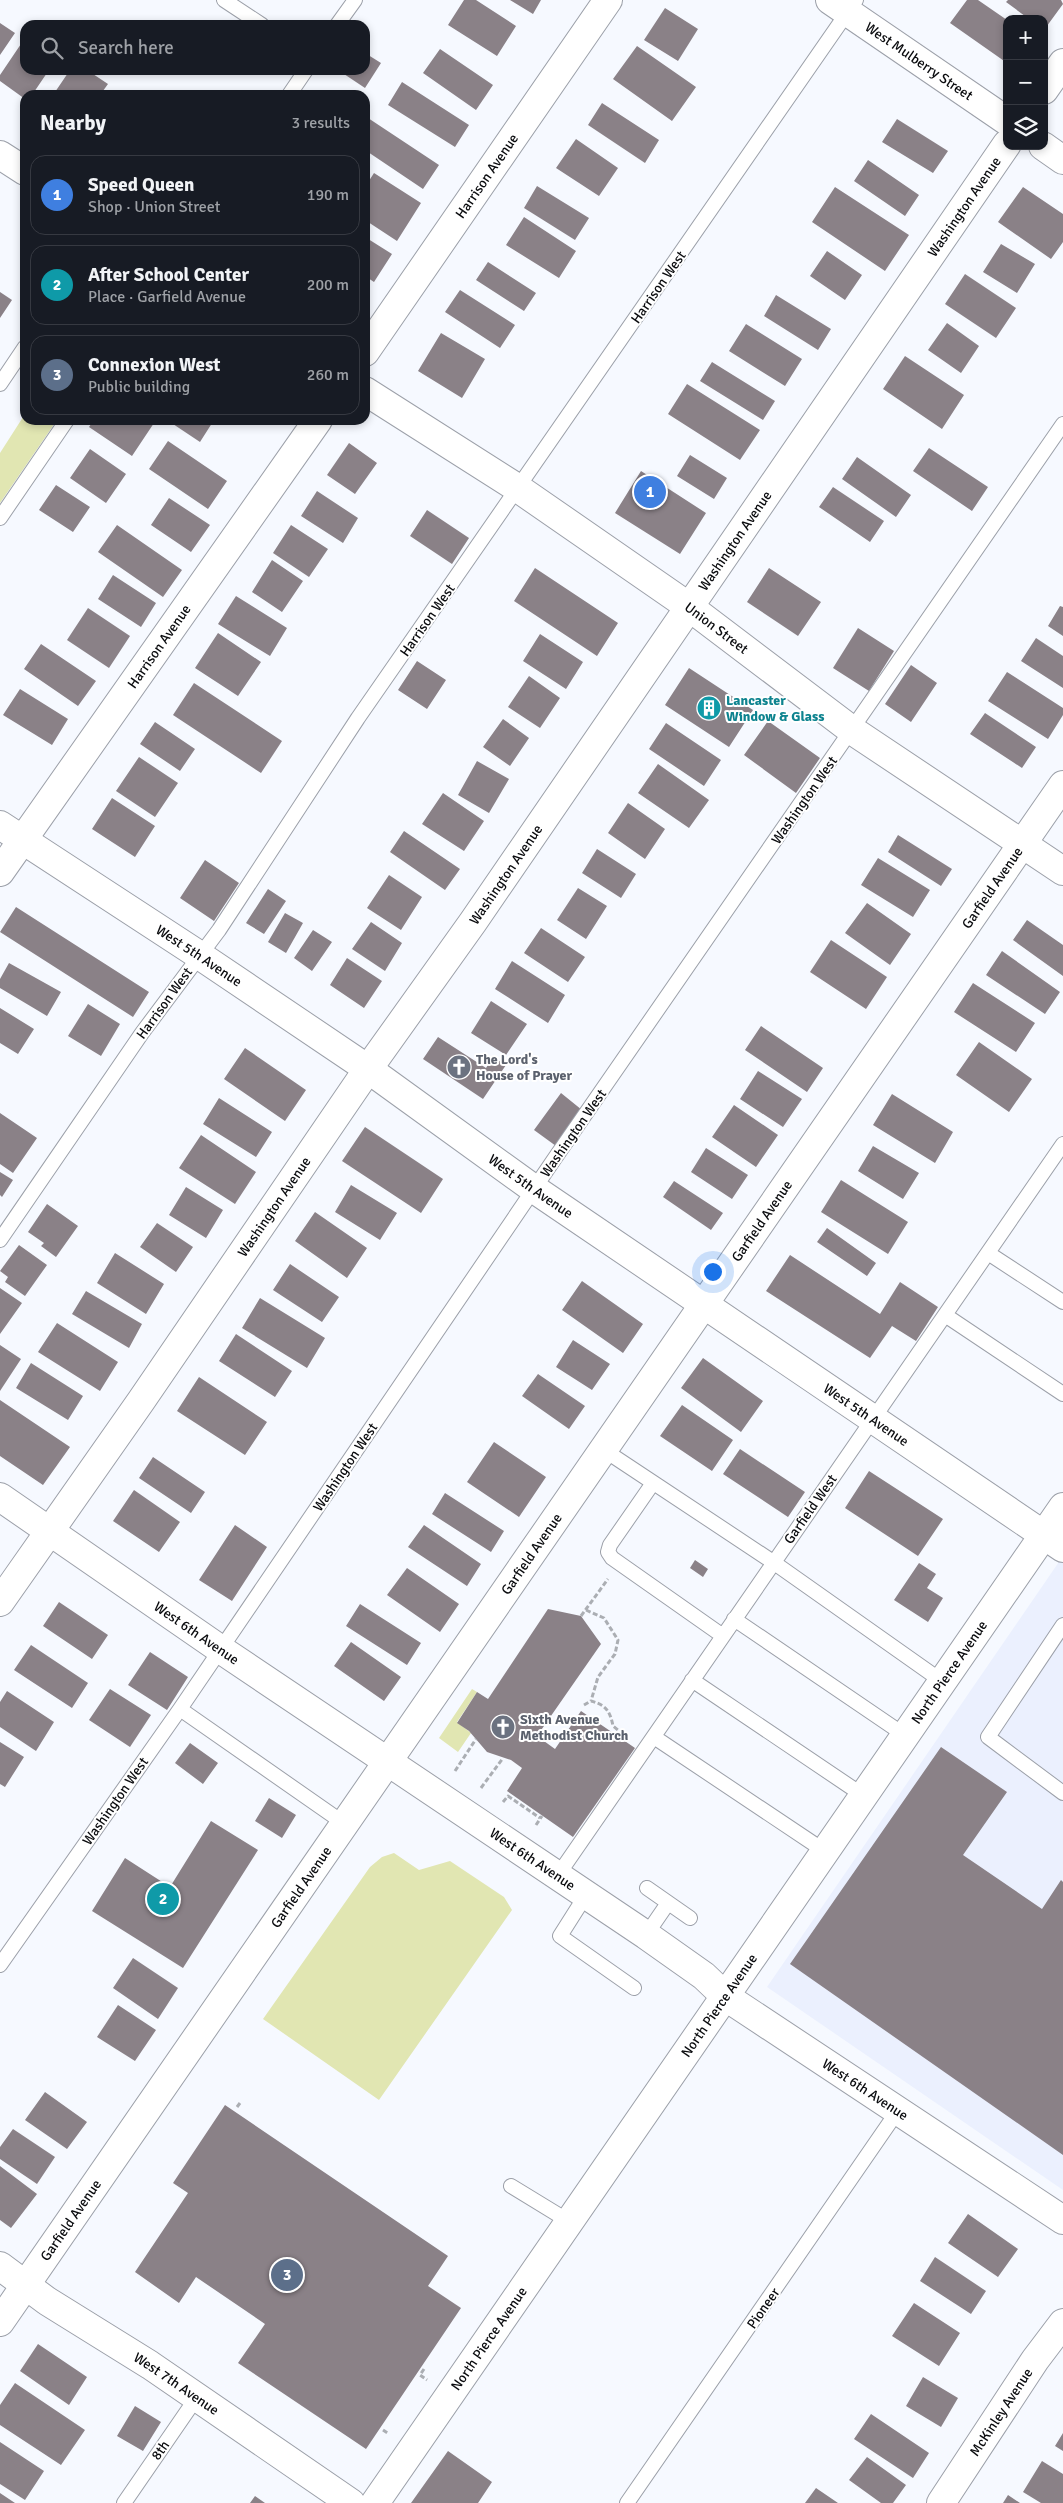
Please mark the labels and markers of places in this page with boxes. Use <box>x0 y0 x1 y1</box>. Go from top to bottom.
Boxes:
pin: 1 <box>634 473 666 511</box>
place label: Lancaster Window & Glass <box>726 692 824 725</box>
building icon: Lancaster Window & Glass <box>696 695 722 721</box>
place label: The Lord's House of Prayer <box>476 1051 573 1084</box>
church icon: The Lord's House of Prayer <box>446 1054 472 1080</box>
place label: Sixth Avenue Methodist Church <box>520 1711 629 1744</box>
church icon: Sixth Avenue Methodist Church <box>490 1714 516 1740</box>
pin: 2 <box>147 1880 179 1918</box>
pin: 3 <box>271 2256 303 2294</box>

